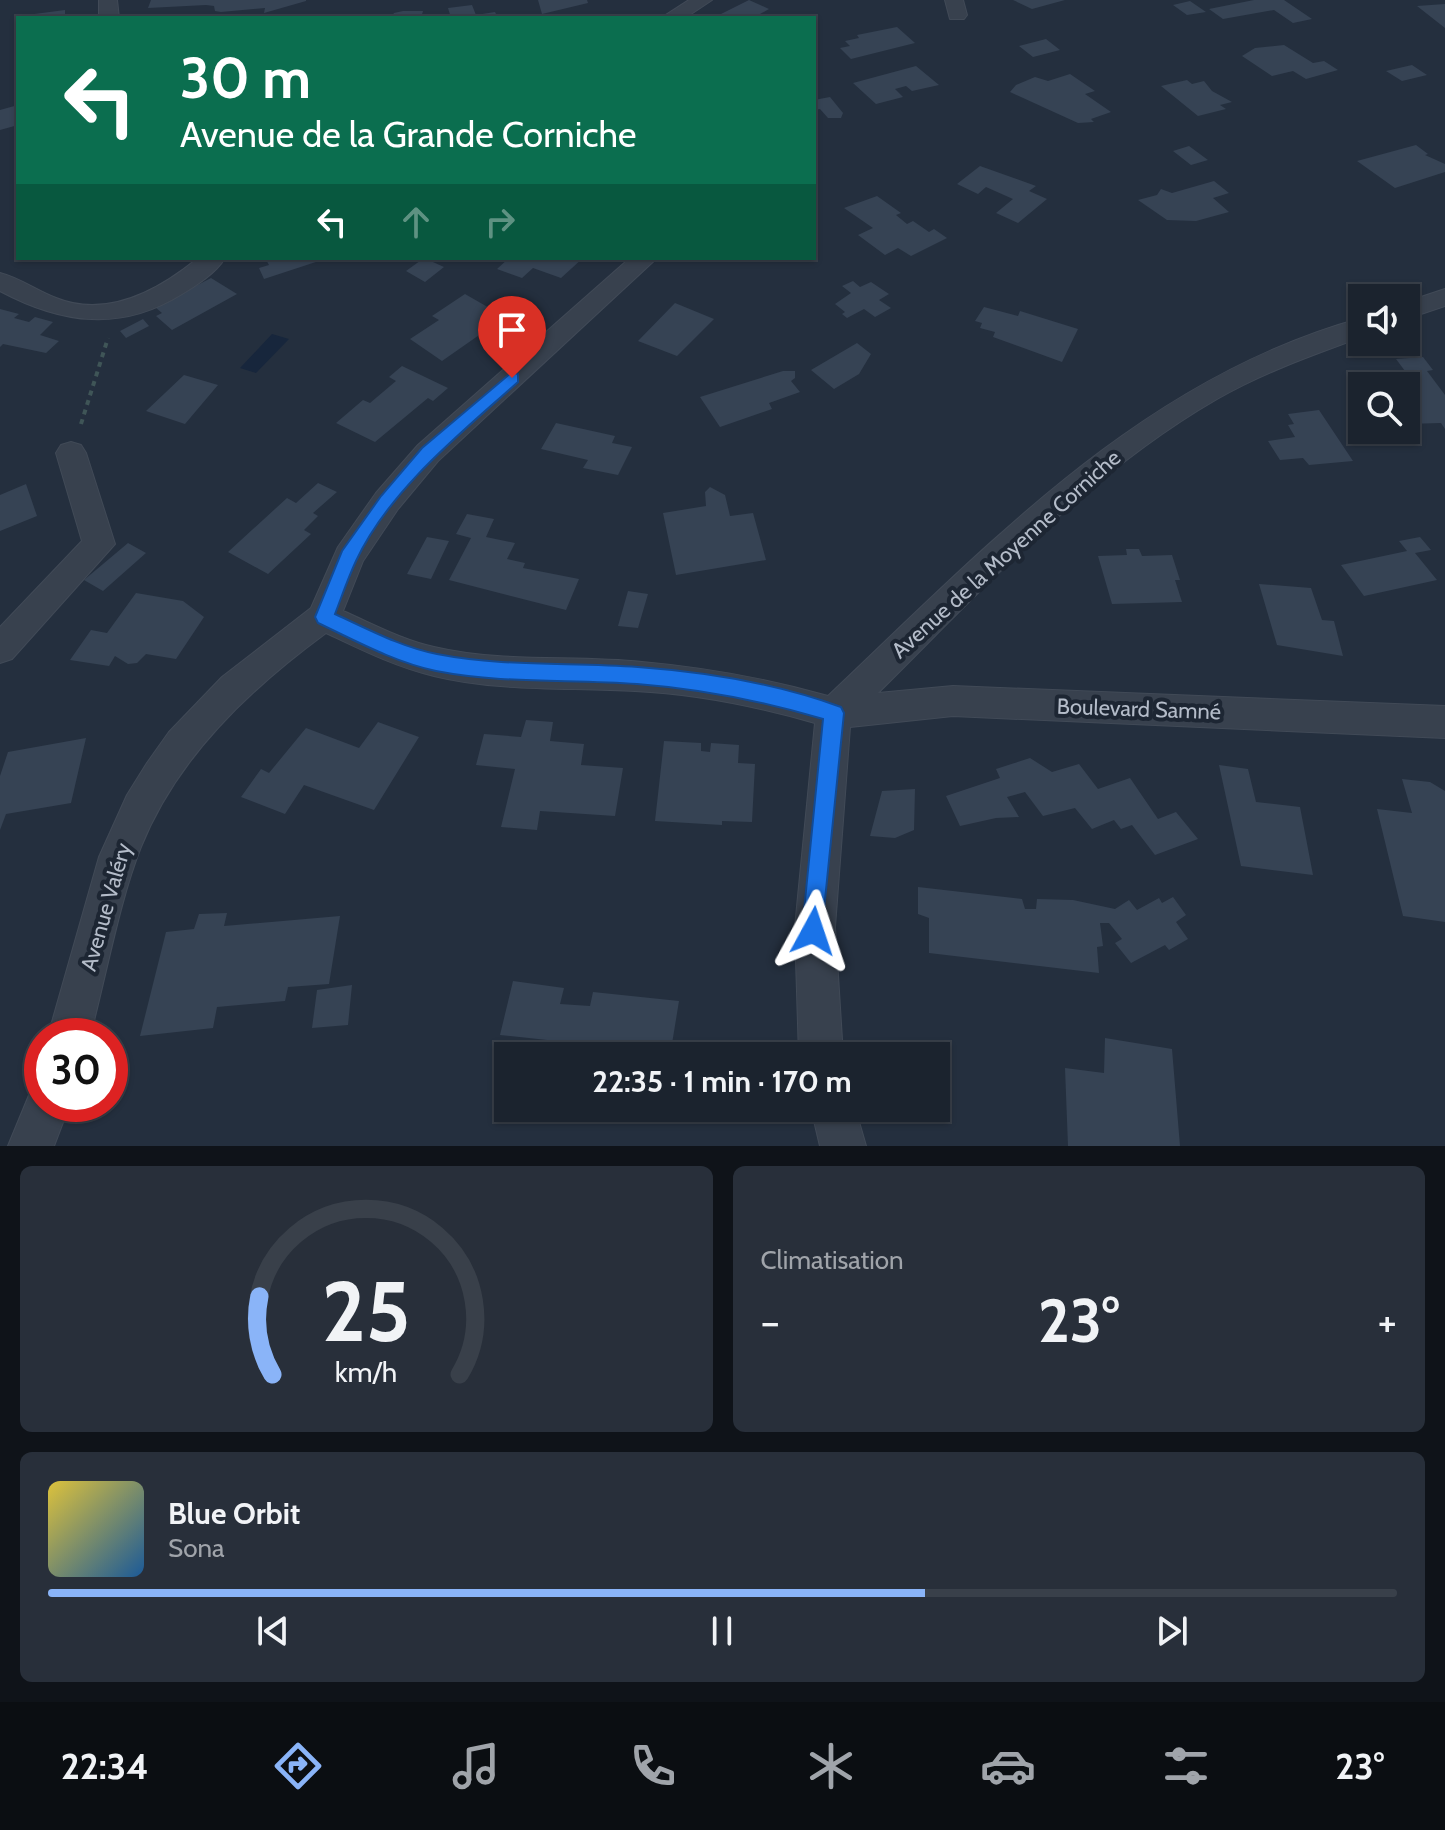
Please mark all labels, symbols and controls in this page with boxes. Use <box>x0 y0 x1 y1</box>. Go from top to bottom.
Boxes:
text: 30 m <box>180 44 311 112</box>
icon: left <box>48 48 152 152</box>
text: Avenue de la Grande Corniche <box>180 112 637 156</box>
icon: left <box>310 200 354 244</box>
icon: ahead <box>394 200 438 244</box>
icon: right <box>478 200 522 244</box>
map controls <box>1348 284 1420 444</box>
button: sound <box>1348 284 1420 356</box>
pin <box>478 296 546 378</box>
icon: arrive <box>490 308 534 352</box>
button: search <box>1348 372 1420 444</box>
street label: Avenue de la Moyenne Corniche <box>886 444 1126 664</box>
street label: Boulevard Samné <box>1056 693 1222 725</box>
street label: Avenue Valéry <box>75 840 137 974</box>
position arrow <box>771 889 855 973</box>
speed limit sign: 30 <box>24 1018 128 1122</box>
text: 22:35 · 1 min · 170 m <box>592 1063 852 1100</box>
text: Climatisation <box>761 1244 904 1276</box>
text: 25 <box>322 1261 411 1362</box>
text: 23° <box>1038 1284 1119 1357</box>
text: − <box>761 1295 780 1348</box>
text: + <box>1378 1295 1397 1348</box>
text: km/h <box>335 1354 398 1389</box>
text: Blue Orbit <box>168 1495 300 1532</box>
text: Sona <box>168 1532 225 1564</box>
icon: previous <box>251 1609 295 1653</box>
icon: pause <box>700 1609 744 1653</box>
icon: next <box>1150 1609 1194 1653</box>
icon: directions <box>270 1738 326 1794</box>
icon: music <box>448 1738 504 1794</box>
icon: phone <box>625 1738 681 1794</box>
icon: climate <box>803 1738 859 1794</box>
icon: car <box>980 1738 1036 1794</box>
icon: filters <box>1158 1738 1214 1794</box>
text: 22:34 <box>61 1744 149 1788</box>
text: 23° <box>1335 1744 1384 1788</box>

